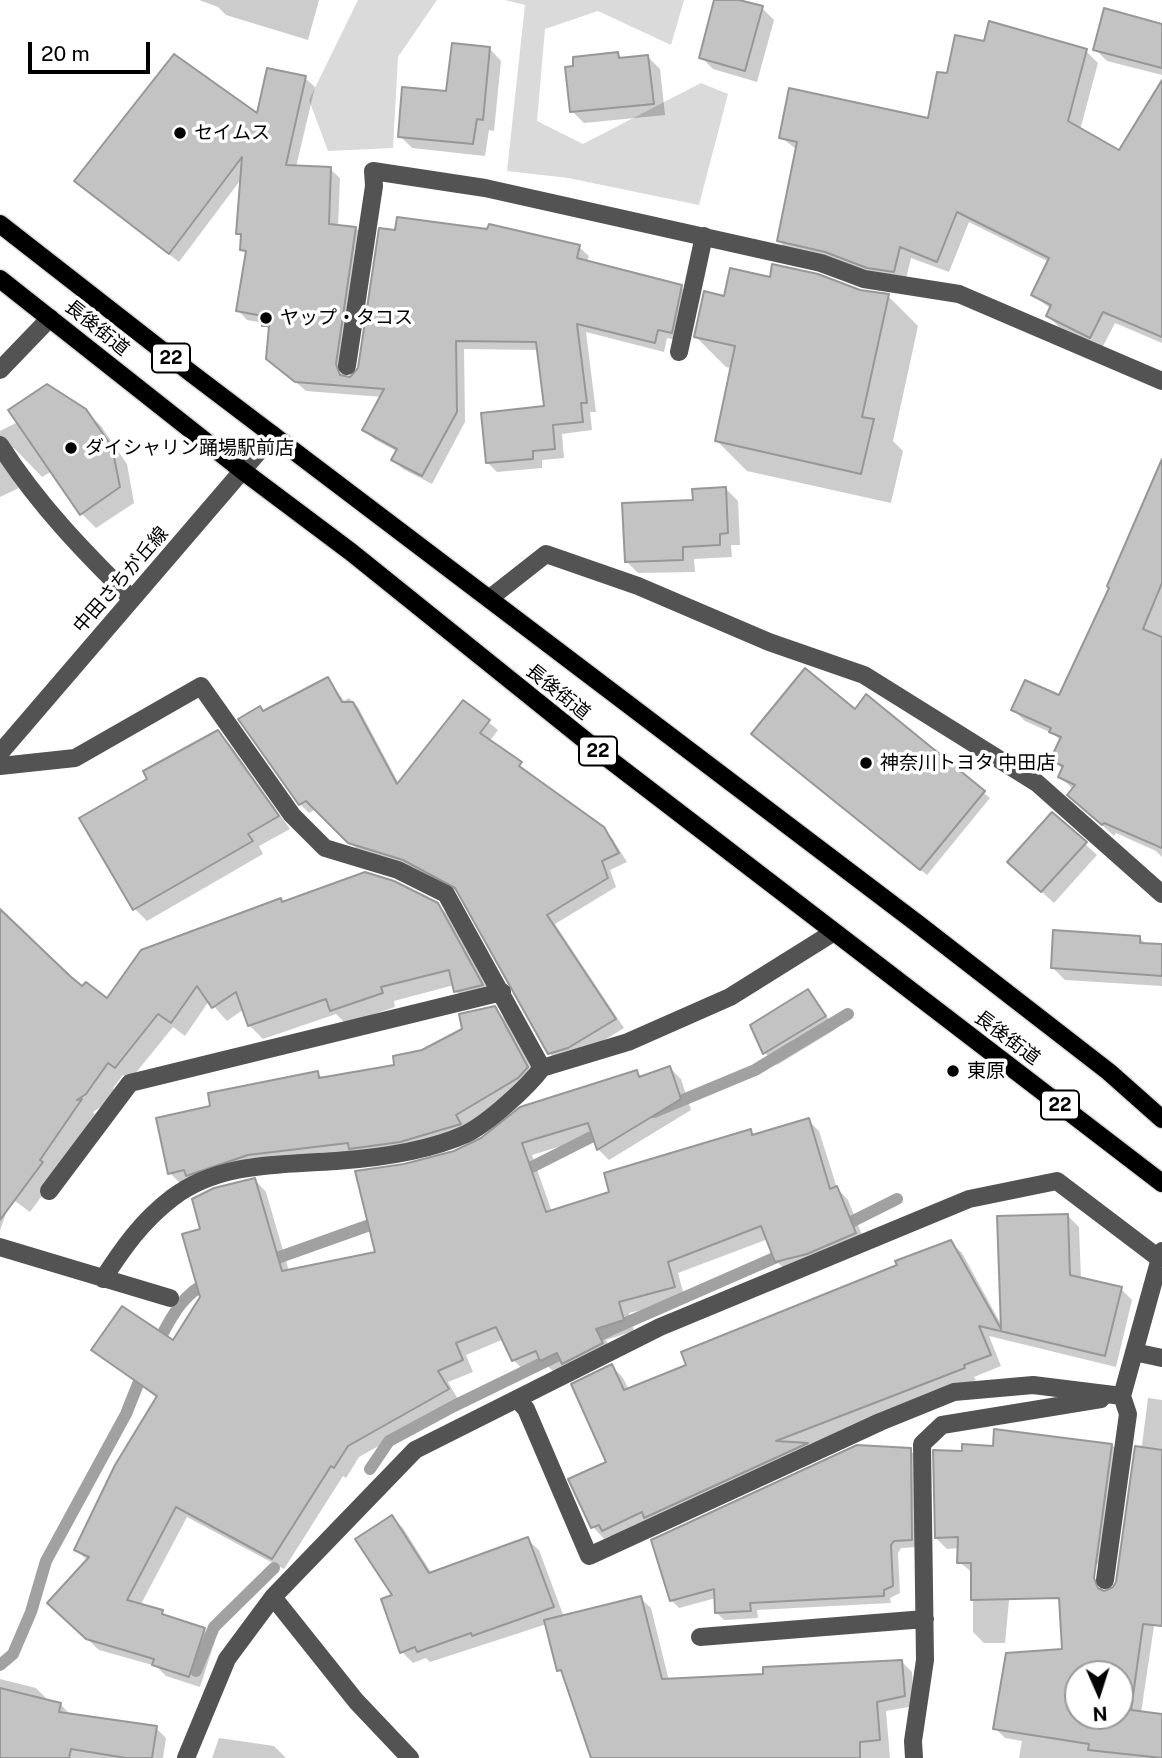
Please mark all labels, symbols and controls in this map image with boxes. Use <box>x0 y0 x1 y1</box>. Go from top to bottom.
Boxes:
scale bar <box>32 28 154 72</box>
text: 20 m <box>41 41 90 66</box>
place label: セイムス <box>194 122 270 144</box>
marker: セイムス <box>172 125 188 141</box>
street label: 長後街道 <box>60 295 134 361</box>
place label: ヤップ・タコス <box>280 307 413 329</box>
marker: ヤップ・タコス <box>258 310 274 326</box>
road number: 22 <box>152 344 190 372</box>
place label: ダイシャリン踊場駅前店 <box>85 437 294 459</box>
marker: ダイシャリン踊場駅前店 <box>63 440 79 456</box>
street label: 中田さちが丘線 <box>69 522 173 638</box>
street label: 長後街道 <box>521 659 595 725</box>
road number: 22 <box>579 736 617 766</box>
place label: 神奈川トヨタ 中田店 <box>880 752 1056 774</box>
marker: 神奈川トヨタ 中田店 <box>858 755 874 771</box>
street label: 長後街道 <box>970 1006 1044 1070</box>
place label: 東原 <box>967 1060 1005 1082</box>
marker: 東原 <box>945 1063 961 1079</box>
road number: 22 <box>1041 1090 1079 1120</box>
north arrow <box>1064 1660 1134 1730</box>
text: N <box>1092 1703 1108 1725</box>

